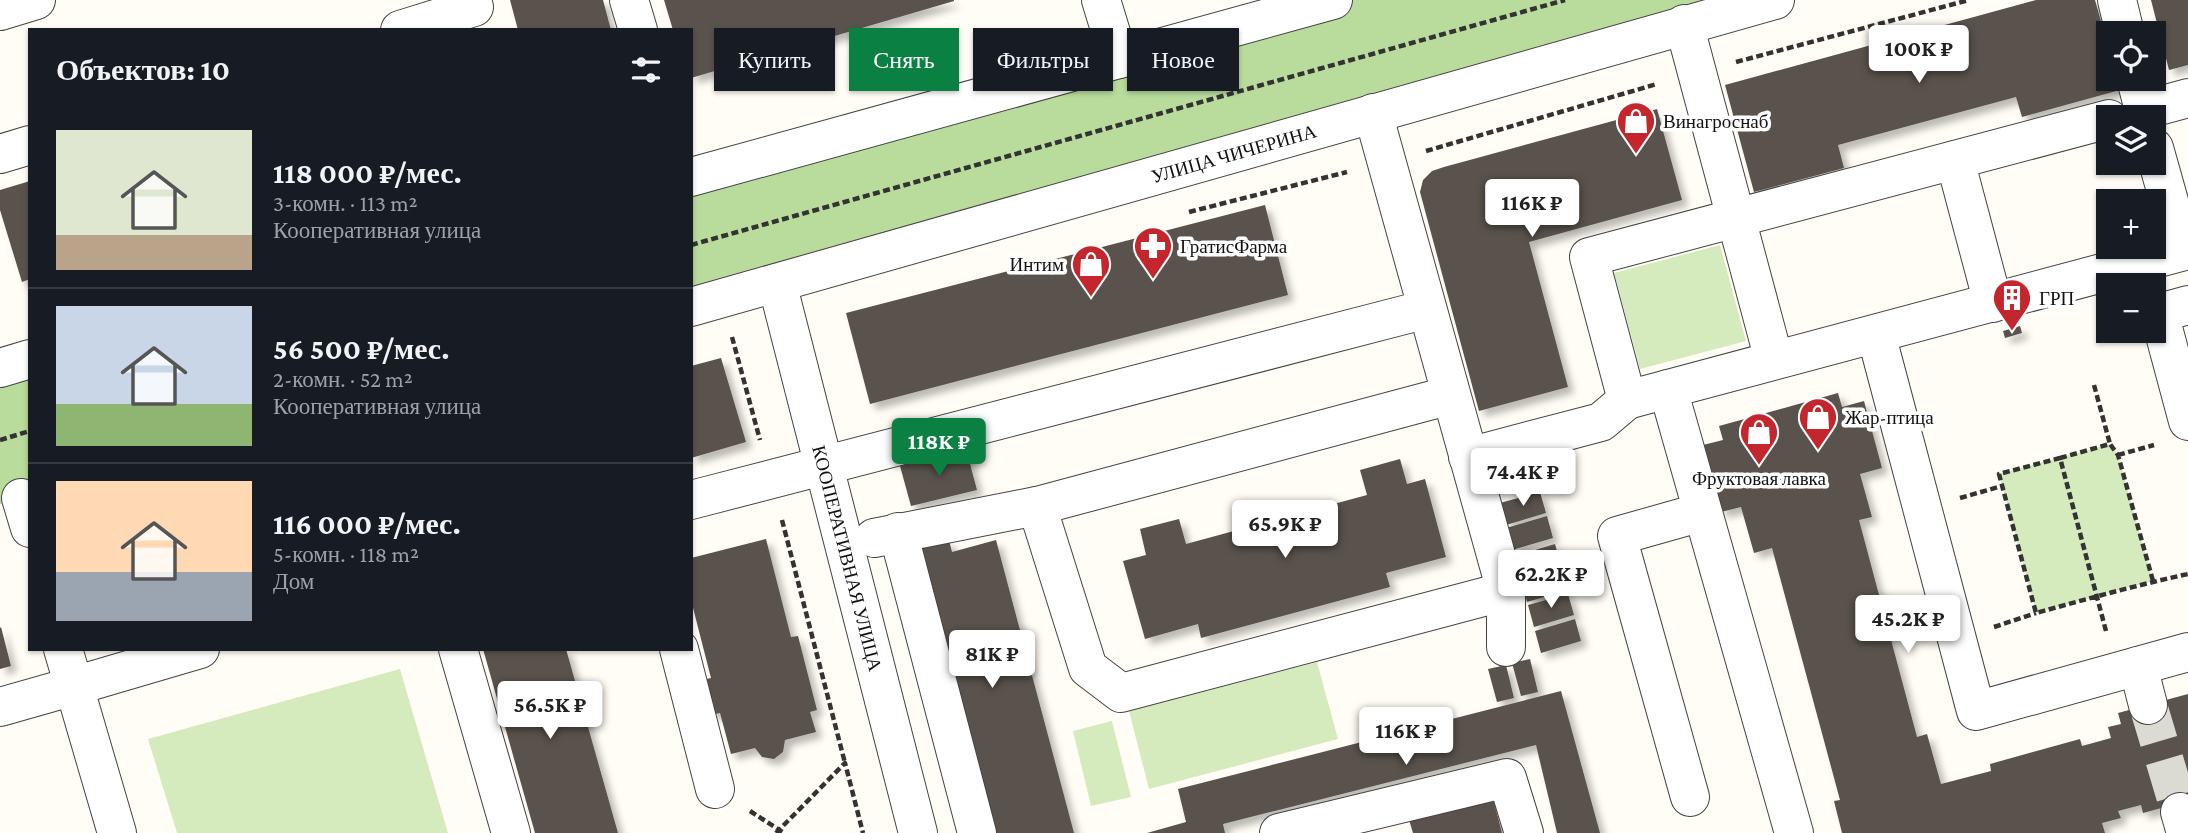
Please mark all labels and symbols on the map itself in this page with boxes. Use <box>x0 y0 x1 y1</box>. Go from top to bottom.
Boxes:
pin: 100K ₽ <box>1862 25 1976 85</box>
shop icon: Винагроснаб <box>1615 100 1657 155</box>
place label: Винагроснаб <box>1663 111 1768 132</box>
street label: УЛИЦА ЧИЧЕРИНА <box>1149 120 1319 187</box>
pin: 116K ₽ <box>1475 180 1589 239</box>
pharmacy icon: ГратисФарма <box>1132 225 1174 280</box>
place label: ГратисФарма <box>1180 236 1288 257</box>
shop icon: Интим <box>1070 243 1112 298</box>
place label: Интим <box>1010 254 1064 275</box>
building icon: ГРП <box>1991 277 2033 332</box>
place label: ГРП <box>2039 288 2075 309</box>
shop icon: Жар-птица <box>1797 396 1839 451</box>
place label: Жар-птица <box>1845 407 1934 428</box>
shop icon: Фруктовая лавка <box>1738 411 1780 466</box>
pin: 118K ₽ <box>882 419 996 478</box>
street label: КООПЕРАТИВНАЯ УЛИЦА <box>809 443 887 674</box>
pin: 74.4K ₽ <box>1458 448 1588 508</box>
place label: Фруктовая лавка <box>1692 468 1827 489</box>
pin: 65.9K ₽ <box>1220 500 1350 560</box>
pin: 62.2K ₽ <box>1486 550 1616 610</box>
pin: 45.2K ₽ <box>1843 596 1973 655</box>
pin: 81K ₽ <box>943 630 1041 690</box>
pin: 56.5K ₽ <box>485 682 615 741</box>
pin: 116K ₽ <box>1349 708 1463 767</box>

